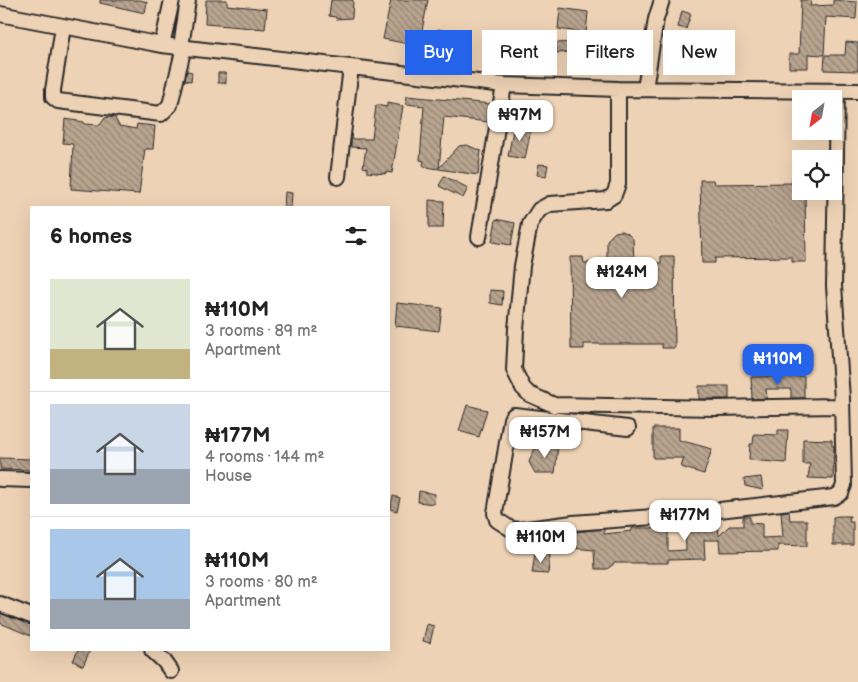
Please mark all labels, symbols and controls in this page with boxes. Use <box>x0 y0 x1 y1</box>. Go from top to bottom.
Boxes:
chip: Buy <box>405 30 472 75</box>
chip: Rent <box>482 30 557 75</box>
chip: Filters <box>567 30 653 75</box>
chip: New <box>663 30 735 75</box>
north arrow <box>792 90 842 140</box>
map controls <box>792 90 842 200</box>
pin: ₦97M <box>490 100 550 142</box>
text: ₦97M <box>498 106 542 125</box>
button: locate <box>792 150 842 200</box>
icon: filters <box>342 222 370 250</box>
text: 6 homes <box>50 224 132 249</box>
pin: ₦124M <box>587 256 657 299</box>
text: ₦124M <box>597 263 647 282</box>
text: ₦110M <box>205 297 269 322</box>
icon: home <box>90 299 150 359</box>
text: 3 rooms · 89 m² <box>205 322 317 341</box>
text: Apartment <box>205 341 281 360</box>
pin: ₦110M <box>743 344 813 386</box>
text: ₦110M <box>754 350 802 369</box>
pin: ₦157M <box>510 416 580 459</box>
text: ₦177M <box>205 423 270 448</box>
text: ₦157M <box>520 423 570 442</box>
icon: home <box>90 424 150 484</box>
text: 4 rooms · 144 m² <box>205 448 324 467</box>
text: House <box>205 467 252 486</box>
pin: ₦177M <box>650 500 720 542</box>
text: ₦177M <box>660 506 710 525</box>
pin: ₦110M <box>506 522 576 564</box>
text: ₦110M <box>517 528 565 547</box>
text: ₦110M <box>205 548 269 573</box>
icon: home <box>90 549 150 609</box>
text: 3 rooms · 80 m² <box>205 573 318 592</box>
text: Apartment <box>205 592 281 611</box>

